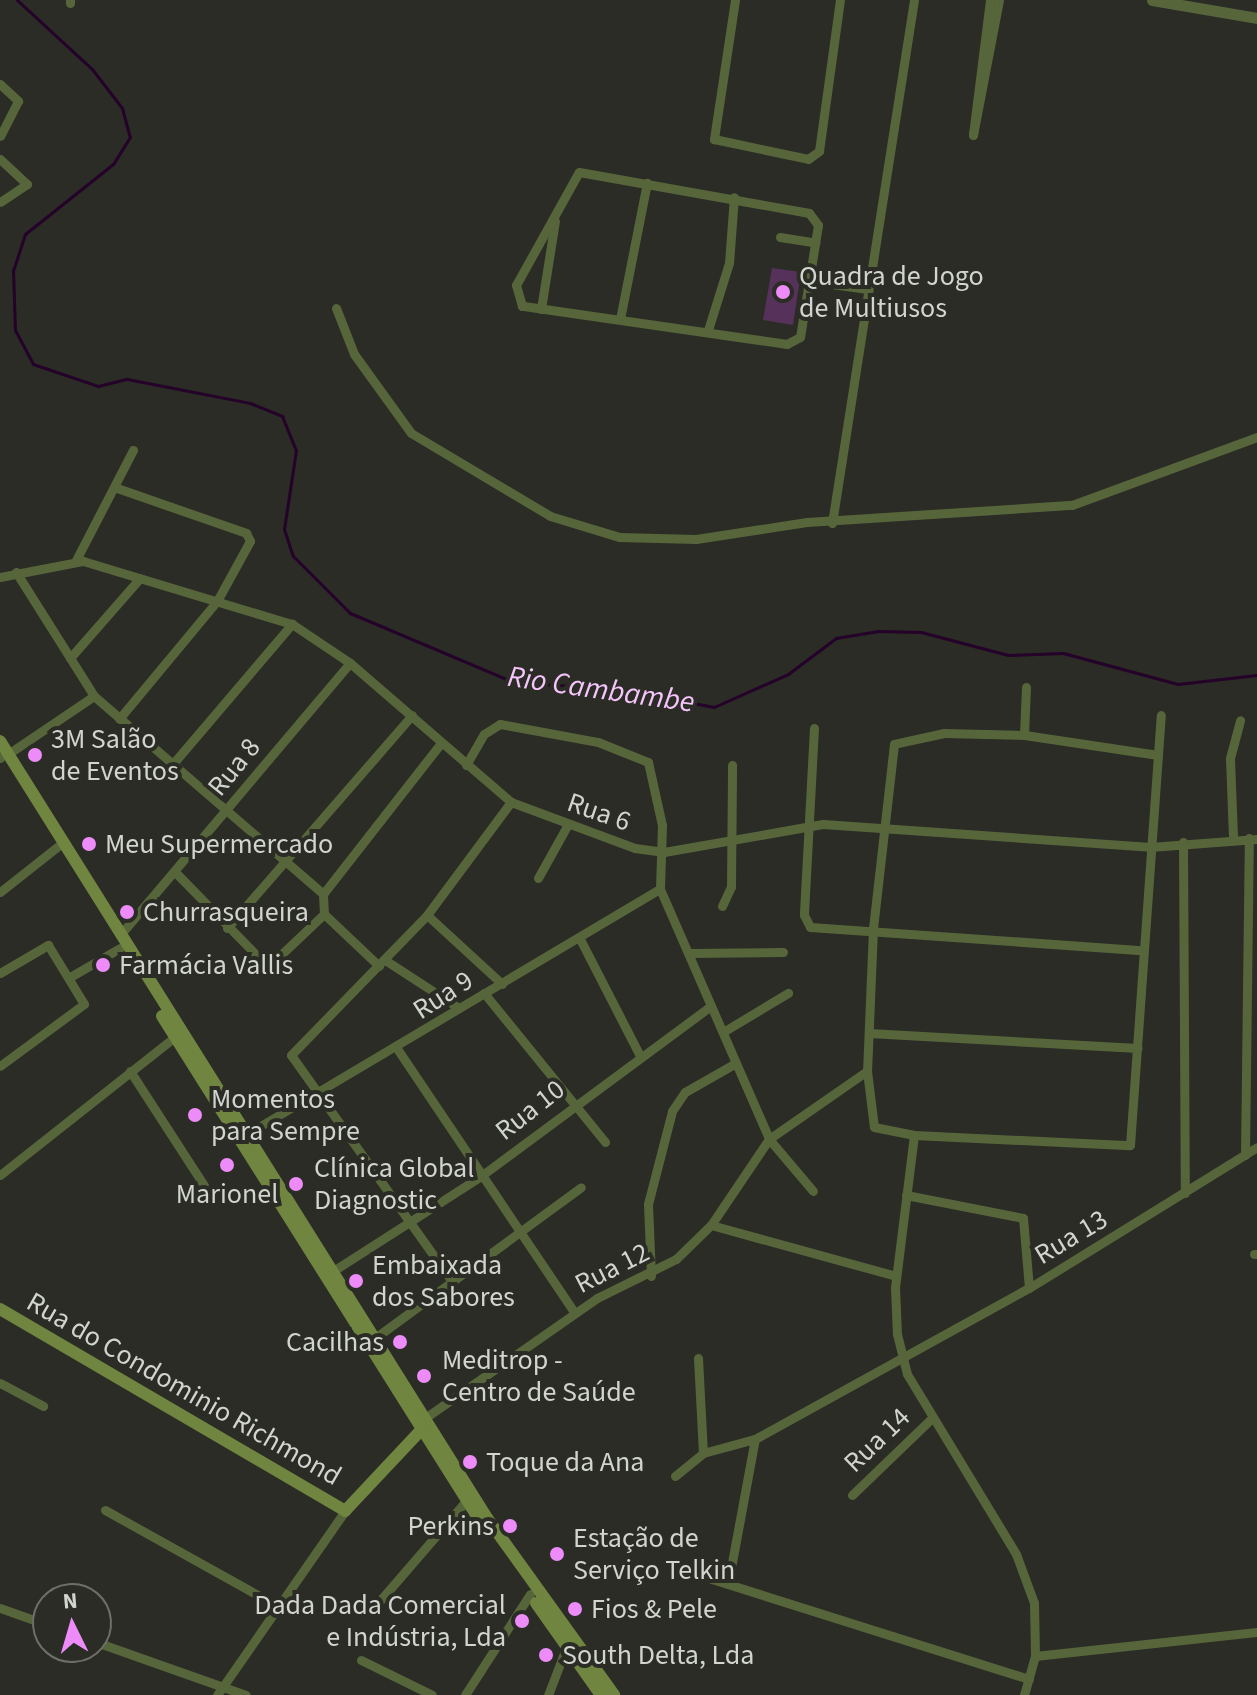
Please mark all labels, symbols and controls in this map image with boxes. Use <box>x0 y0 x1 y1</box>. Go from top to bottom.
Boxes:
place label: Quadra de Jogo de Multiusos <box>799 259 984 325</box>
marker: Quadra de Jogo de Multiusos <box>774 283 792 301</box>
water label: Rio Cambambe <box>505 659 697 721</box>
place label: 3M Salão de Eventos <box>51 722 179 788</box>
street label: Rua 8 <box>201 731 267 803</box>
marker: 3M Salão de Eventos <box>26 746 44 764</box>
street label: Rua 6 <box>563 786 635 838</box>
place label: Meu Supermercado <box>105 827 333 861</box>
marker: Meu Supermercado <box>80 835 98 853</box>
place label: Churrasqueira <box>143 895 309 929</box>
marker: Churrasqueira <box>118 903 136 921</box>
place label: Farmácia Vallis <box>119 948 293 982</box>
marker: Farmácia Vallis <box>94 956 112 974</box>
street label: Rua 9 <box>407 963 479 1027</box>
street label: Rua 10 <box>489 1073 571 1147</box>
place label: Momentos para Sempre <box>211 1082 360 1148</box>
marker: Momentos para Sempre <box>186 1106 204 1124</box>
place label: Clínica Global Diagnostic <box>314 1151 474 1217</box>
marker: Marionel <box>218 1156 236 1174</box>
marker: Clínica Global Diagnostic <box>285 1173 307 1195</box>
place label: Marionel <box>176 1177 278 1211</box>
street label: Rua 13 <box>1029 1202 1113 1272</box>
street label: Rua 12 <box>569 1235 655 1301</box>
place label: Embaixada dos Sabores <box>372 1248 515 1314</box>
marker: Embaixada dos Sabores <box>347 1272 365 1290</box>
street label: Rua do Condominio Richmond <box>21 1285 347 1493</box>
place label: Cacilhas <box>286 1325 384 1359</box>
marker: Cacilhas <box>391 1333 409 1351</box>
place label: Meditrop - Centro de Saúde <box>442 1343 636 1409</box>
marker: Meditrop - Centro de Saúde <box>413 1365 435 1387</box>
street label: Rua 14 <box>837 1401 917 1479</box>
place label: Toque da Ana <box>486 1445 644 1479</box>
marker: Toque da Ana <box>461 1453 479 1471</box>
place label: Perkins <box>407 1509 494 1543</box>
marker: Perkins <box>501 1517 519 1535</box>
place label: Estação de Serviço Telkin <box>573 1521 735 1587</box>
marker: Estação de Serviço Telkin <box>548 1545 566 1563</box>
north arrow <box>32 1583 112 1663</box>
text: N <box>61 1585 79 1618</box>
place label: Dada Dada Comercial e Indústria, Lda <box>254 1588 506 1654</box>
place label: Fios & Pele <box>591 1592 717 1626</box>
marker: Fios & Pele <box>566 1600 584 1618</box>
marker: Dada Dada Comercial e Indústria, Lda <box>513 1612 531 1630</box>
place label: South Delta, Lda <box>562 1638 754 1672</box>
marker: South Delta, Lda <box>537 1646 555 1664</box>

